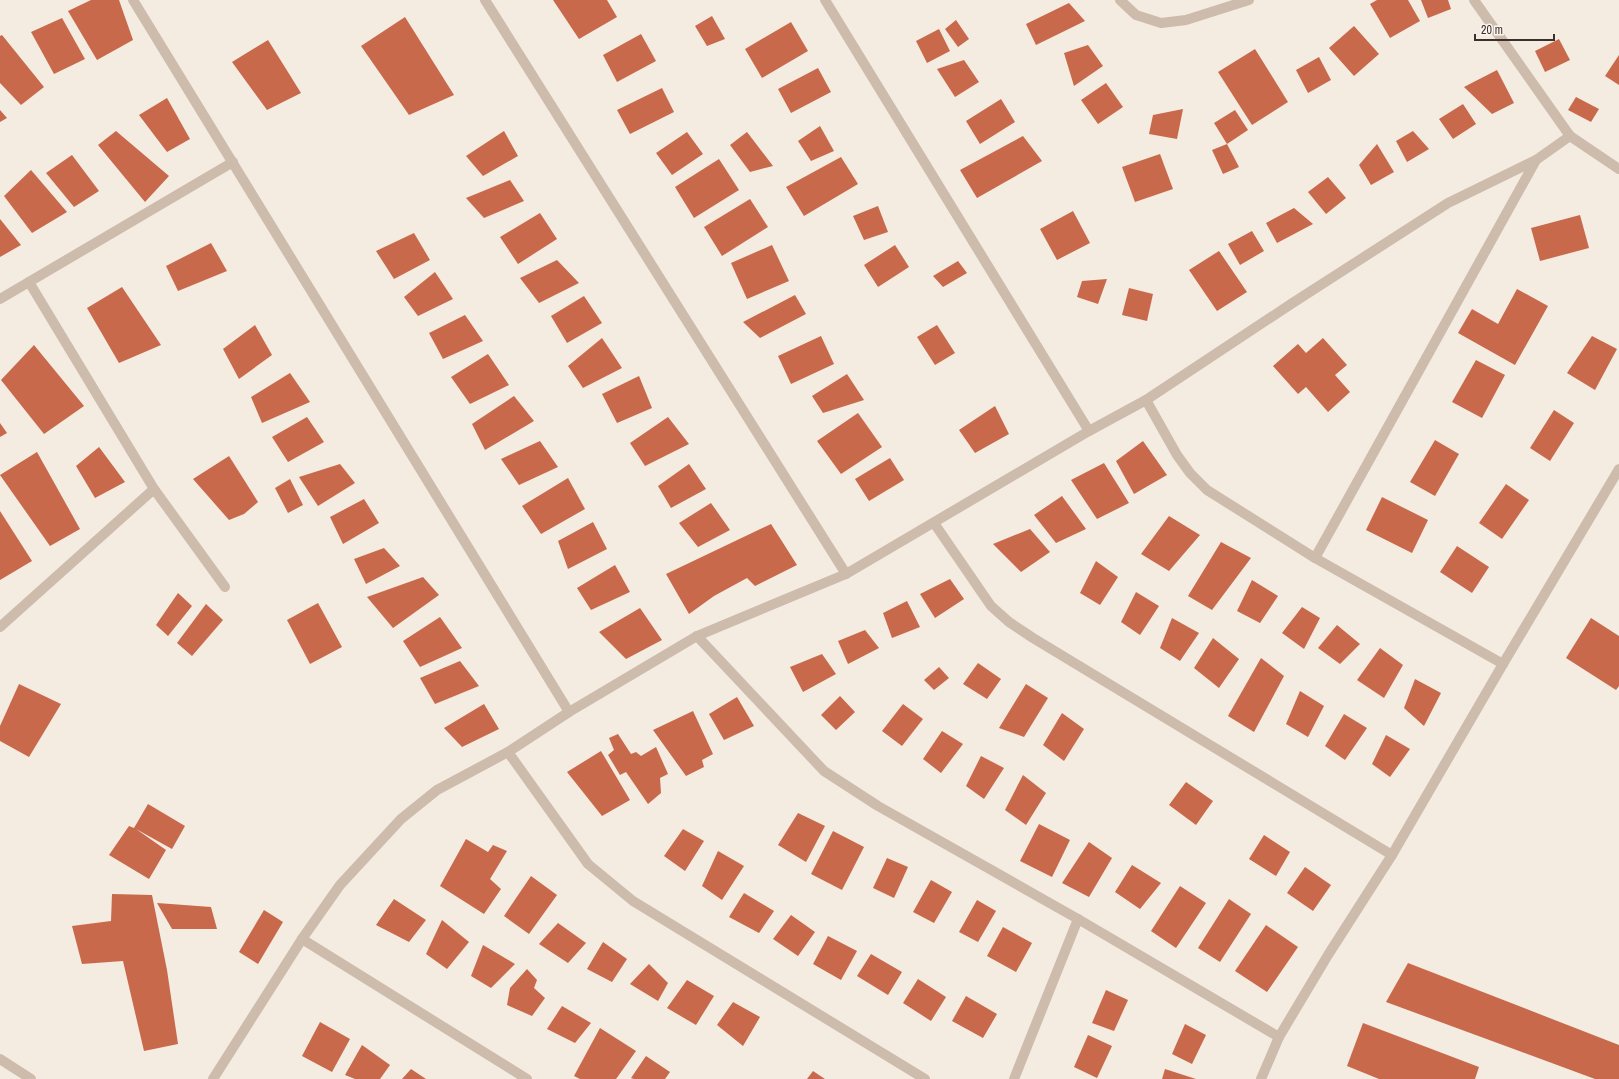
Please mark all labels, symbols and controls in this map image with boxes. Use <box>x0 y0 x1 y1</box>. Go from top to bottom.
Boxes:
scale bar <box>1475 16 1554 42</box>
text: 20 m <box>1481 22 1503 38</box>

